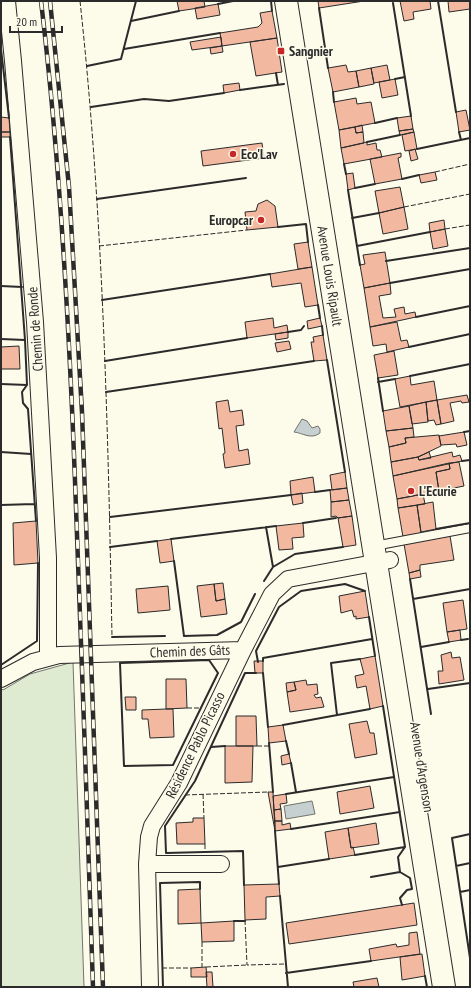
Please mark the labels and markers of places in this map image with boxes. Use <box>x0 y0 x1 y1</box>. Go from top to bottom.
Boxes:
place label: Sangnier <box>289 42 334 60</box>
marker: Sangnier <box>276 46 286 56</box>
place label: Eco'Lav <box>241 145 278 163</box>
marker: Eco'Lav <box>228 149 238 159</box>
place label: Europcar <box>209 211 254 229</box>
marker: Europcar <box>256 215 266 225</box>
place label: L'Ecurie <box>419 482 457 500</box>
marker: L'Ecurie <box>406 486 416 496</box>

